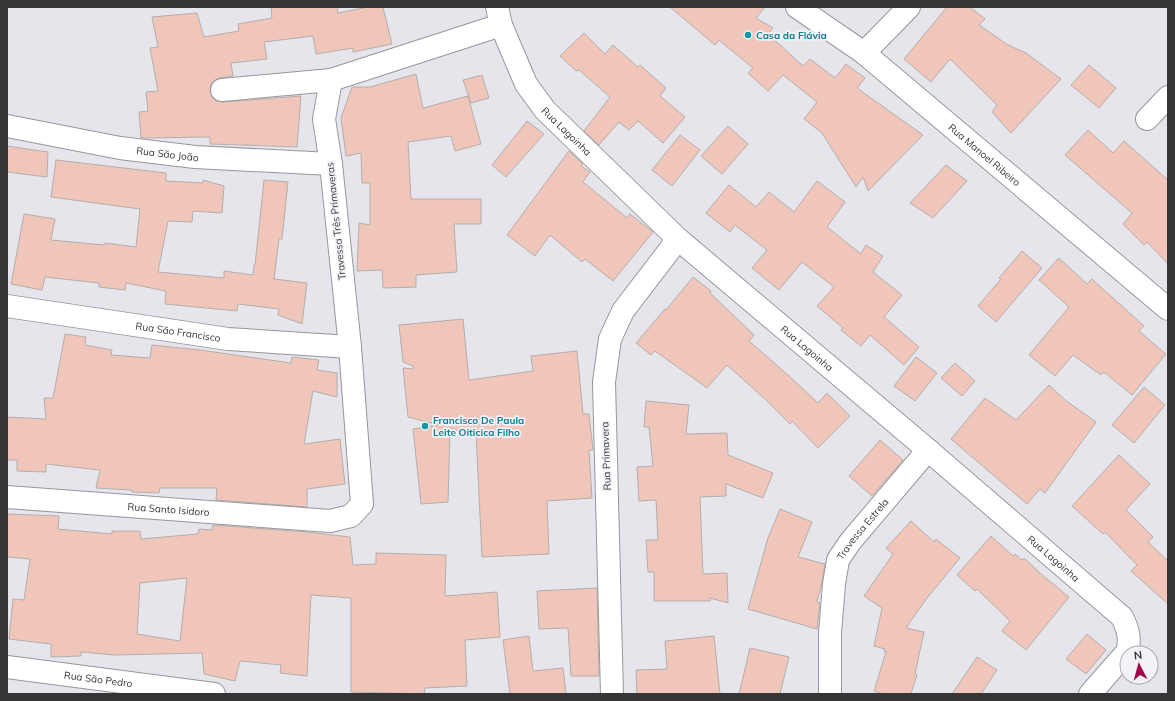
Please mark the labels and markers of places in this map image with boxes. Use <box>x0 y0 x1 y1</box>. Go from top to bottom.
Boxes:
place label: Casa da Flávia <box>756 29 827 42</box>
marker: Casa da Flávia <box>743 30 753 40</box>
place label: Francisco De Paula Leite Oiticica Filho <box>433 414 524 439</box>
marker: Francisco De Paula Leite Oiticica Filho <box>420 421 430 431</box>

